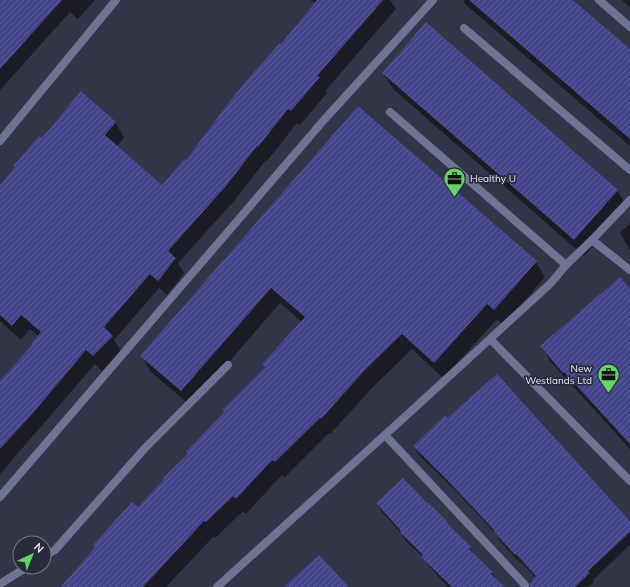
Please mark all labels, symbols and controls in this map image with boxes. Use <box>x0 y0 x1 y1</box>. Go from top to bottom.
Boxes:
office icon: Healthy U <box>441 165 467 198</box>
place label: Healthy U <box>470 172 516 185</box>
office icon: New Westlands Ltd <box>595 361 621 394</box>
place label: New Westlands Ltd <box>525 362 592 387</box>
north arrow <box>12 535 52 575</box>
text: N <box>31 540 47 556</box>

